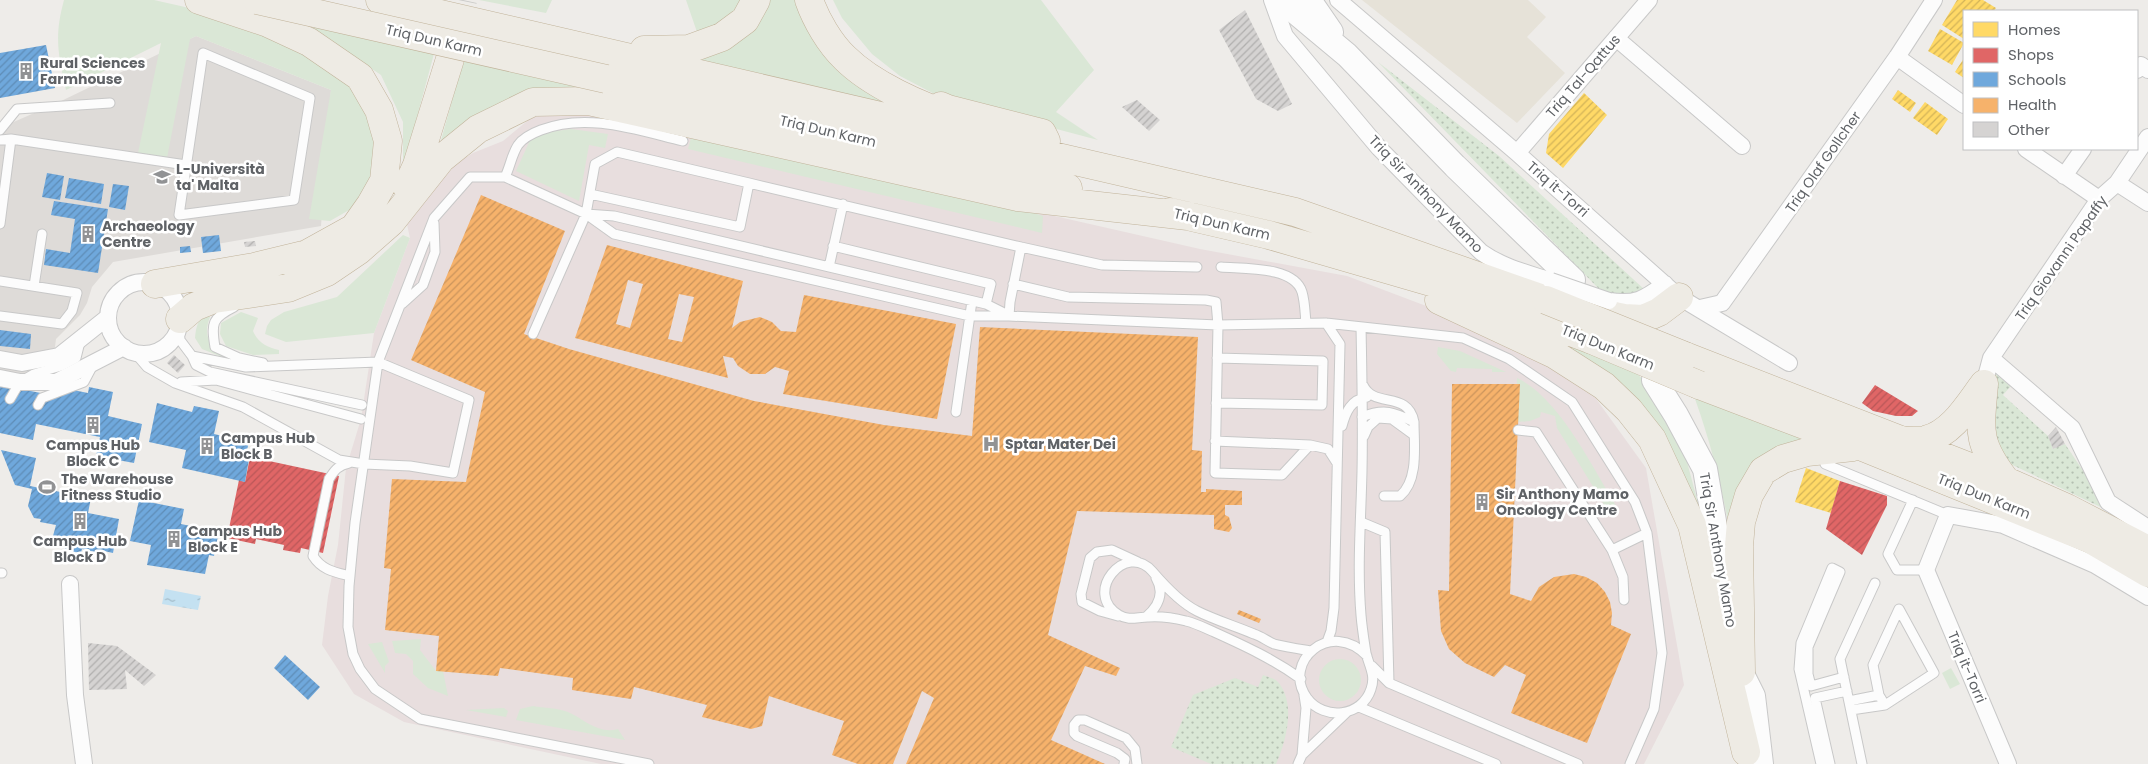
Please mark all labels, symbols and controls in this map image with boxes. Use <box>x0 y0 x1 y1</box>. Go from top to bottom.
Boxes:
legend <box>1963 10 2138 150</box>
street label: Triq Dun Karm <box>384 19 484 61</box>
text: Homes <box>2008 19 2061 40</box>
street label: Triq Tal-Qattus <box>1541 30 1625 122</box>
text: Shops <box>2008 44 2054 65</box>
place label: Rural Sciences Farmhouse <box>40 53 146 89</box>
building icon: Rural Sciences Farmhouse <box>16 61 36 81</box>
text: Schools <box>2008 69 2066 90</box>
text: Health <box>2008 94 2057 115</box>
street label: Triq Olaf Gollcher <box>1780 107 1866 217</box>
street label: Triq Dun Karm <box>778 110 878 152</box>
text: Other <box>2008 119 2050 140</box>
street label: Triq Sir Anthony Mamo <box>1364 131 1488 257</box>
street label: Triq it-Torri <box>1523 156 1593 222</box>
place label: L-Università ta' Malta <box>176 159 265 195</box>
school or university icon: L-Università ta' Malta <box>152 167 172 187</box>
street label: Triq Giovanni Papaffy <box>2010 191 2112 325</box>
street label: Triq Dun Karm <box>1172 203 1272 245</box>
place label: Archaeology Centre <box>102 216 195 252</box>
building icon: Archaeology Centre <box>78 224 98 244</box>
street label: Triq Dun Karm <box>1559 319 1657 375</box>
building icon: Campus Hub Block C <box>83 415 103 435</box>
place label: Campus Hub Block B <box>221 428 315 464</box>
hospital icon: Sptar Mater Dei <box>981 434 1001 454</box>
place label: Sptar Mater Dei <box>1005 434 1116 454</box>
place label: Campus Hub Block C <box>46 435 140 471</box>
building icon: Campus Hub Block B <box>197 436 217 456</box>
street label: Triq Dun Karm <box>1935 468 2033 524</box>
place label: The Warehouse Fitness Studio <box>61 469 174 505</box>
street label: Triq Sir Anthony Mamo <box>1695 471 1741 629</box>
sports icon: The Warehouse Fitness Studio <box>37 477 57 497</box>
place label: Sir Anthony Mamo Oncology Centre <box>1496 484 1629 520</box>
building icon: Sir Anthony Mamo Oncology Centre <box>1472 492 1492 512</box>
building icon: Campus Hub Block D <box>70 511 90 531</box>
place label: Campus Hub Block E <box>188 521 282 557</box>
building icon: Campus Hub Block E <box>164 529 184 549</box>
place label: Campus Hub Block D <box>33 531 127 567</box>
street label: Triq it-Torri <box>1943 628 1991 706</box>

